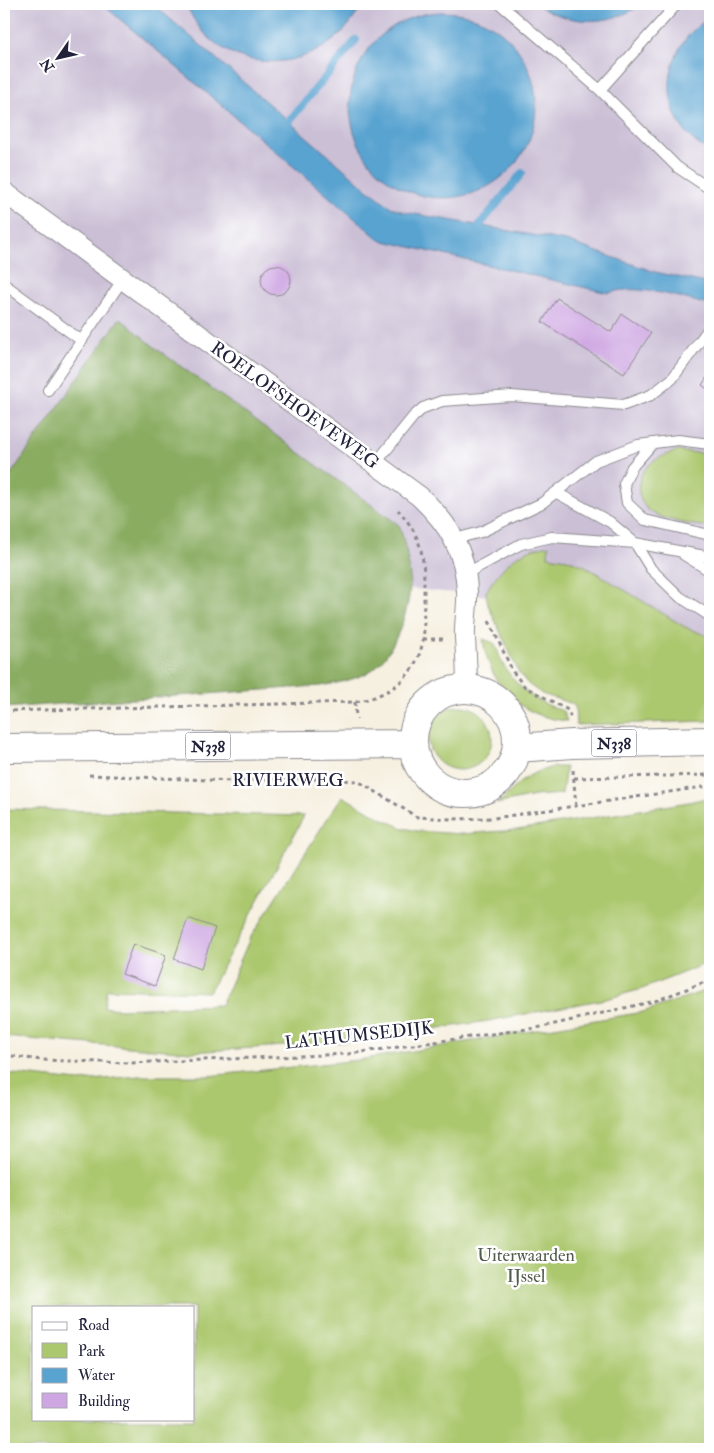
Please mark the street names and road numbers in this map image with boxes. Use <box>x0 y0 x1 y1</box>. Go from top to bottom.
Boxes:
street label: ROELOFSHOEVEWEG <box>206 337 383 474</box>
road number: N338 <box>592 730 636 756</box>
road number: N338 <box>186 732 230 759</box>
street label: RIVIERWEG <box>232 769 344 792</box>
street label: LATHUMSEDIJK <box>283 1016 435 1055</box>

